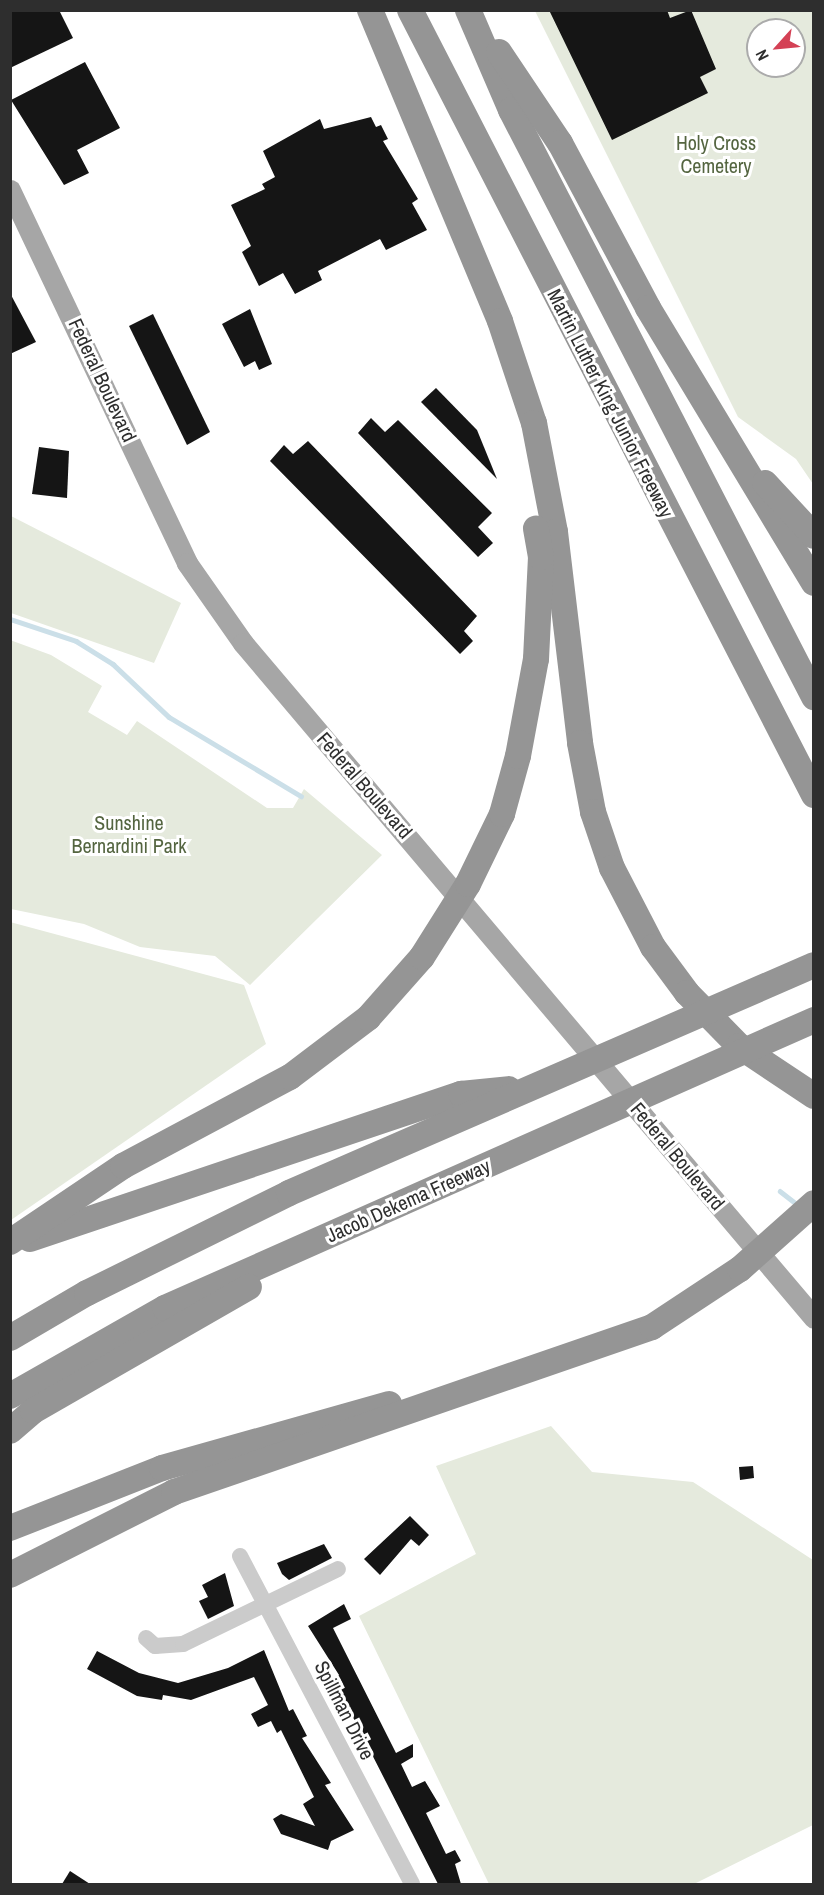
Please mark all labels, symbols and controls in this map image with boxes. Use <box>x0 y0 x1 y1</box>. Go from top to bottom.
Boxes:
north arrow <box>746 18 806 78</box>
text: N <box>750 46 774 64</box>
park label: Holy Cross Cemetery <box>676 130 756 177</box>
street label: Martin Luther King Junior Freeway <box>543 285 679 521</box>
street label: Federal Boulevard <box>64 315 142 445</box>
street label: Federal Boulevard <box>312 727 418 843</box>
park label: Sunshine Bernardini Park <box>72 811 186 858</box>
street label: Federal Boulevard <box>626 1097 730 1215</box>
street label: Jacob Dekema Freeway <box>322 1153 494 1247</box>
street label: Spillman Drive <box>310 1657 380 1763</box>

